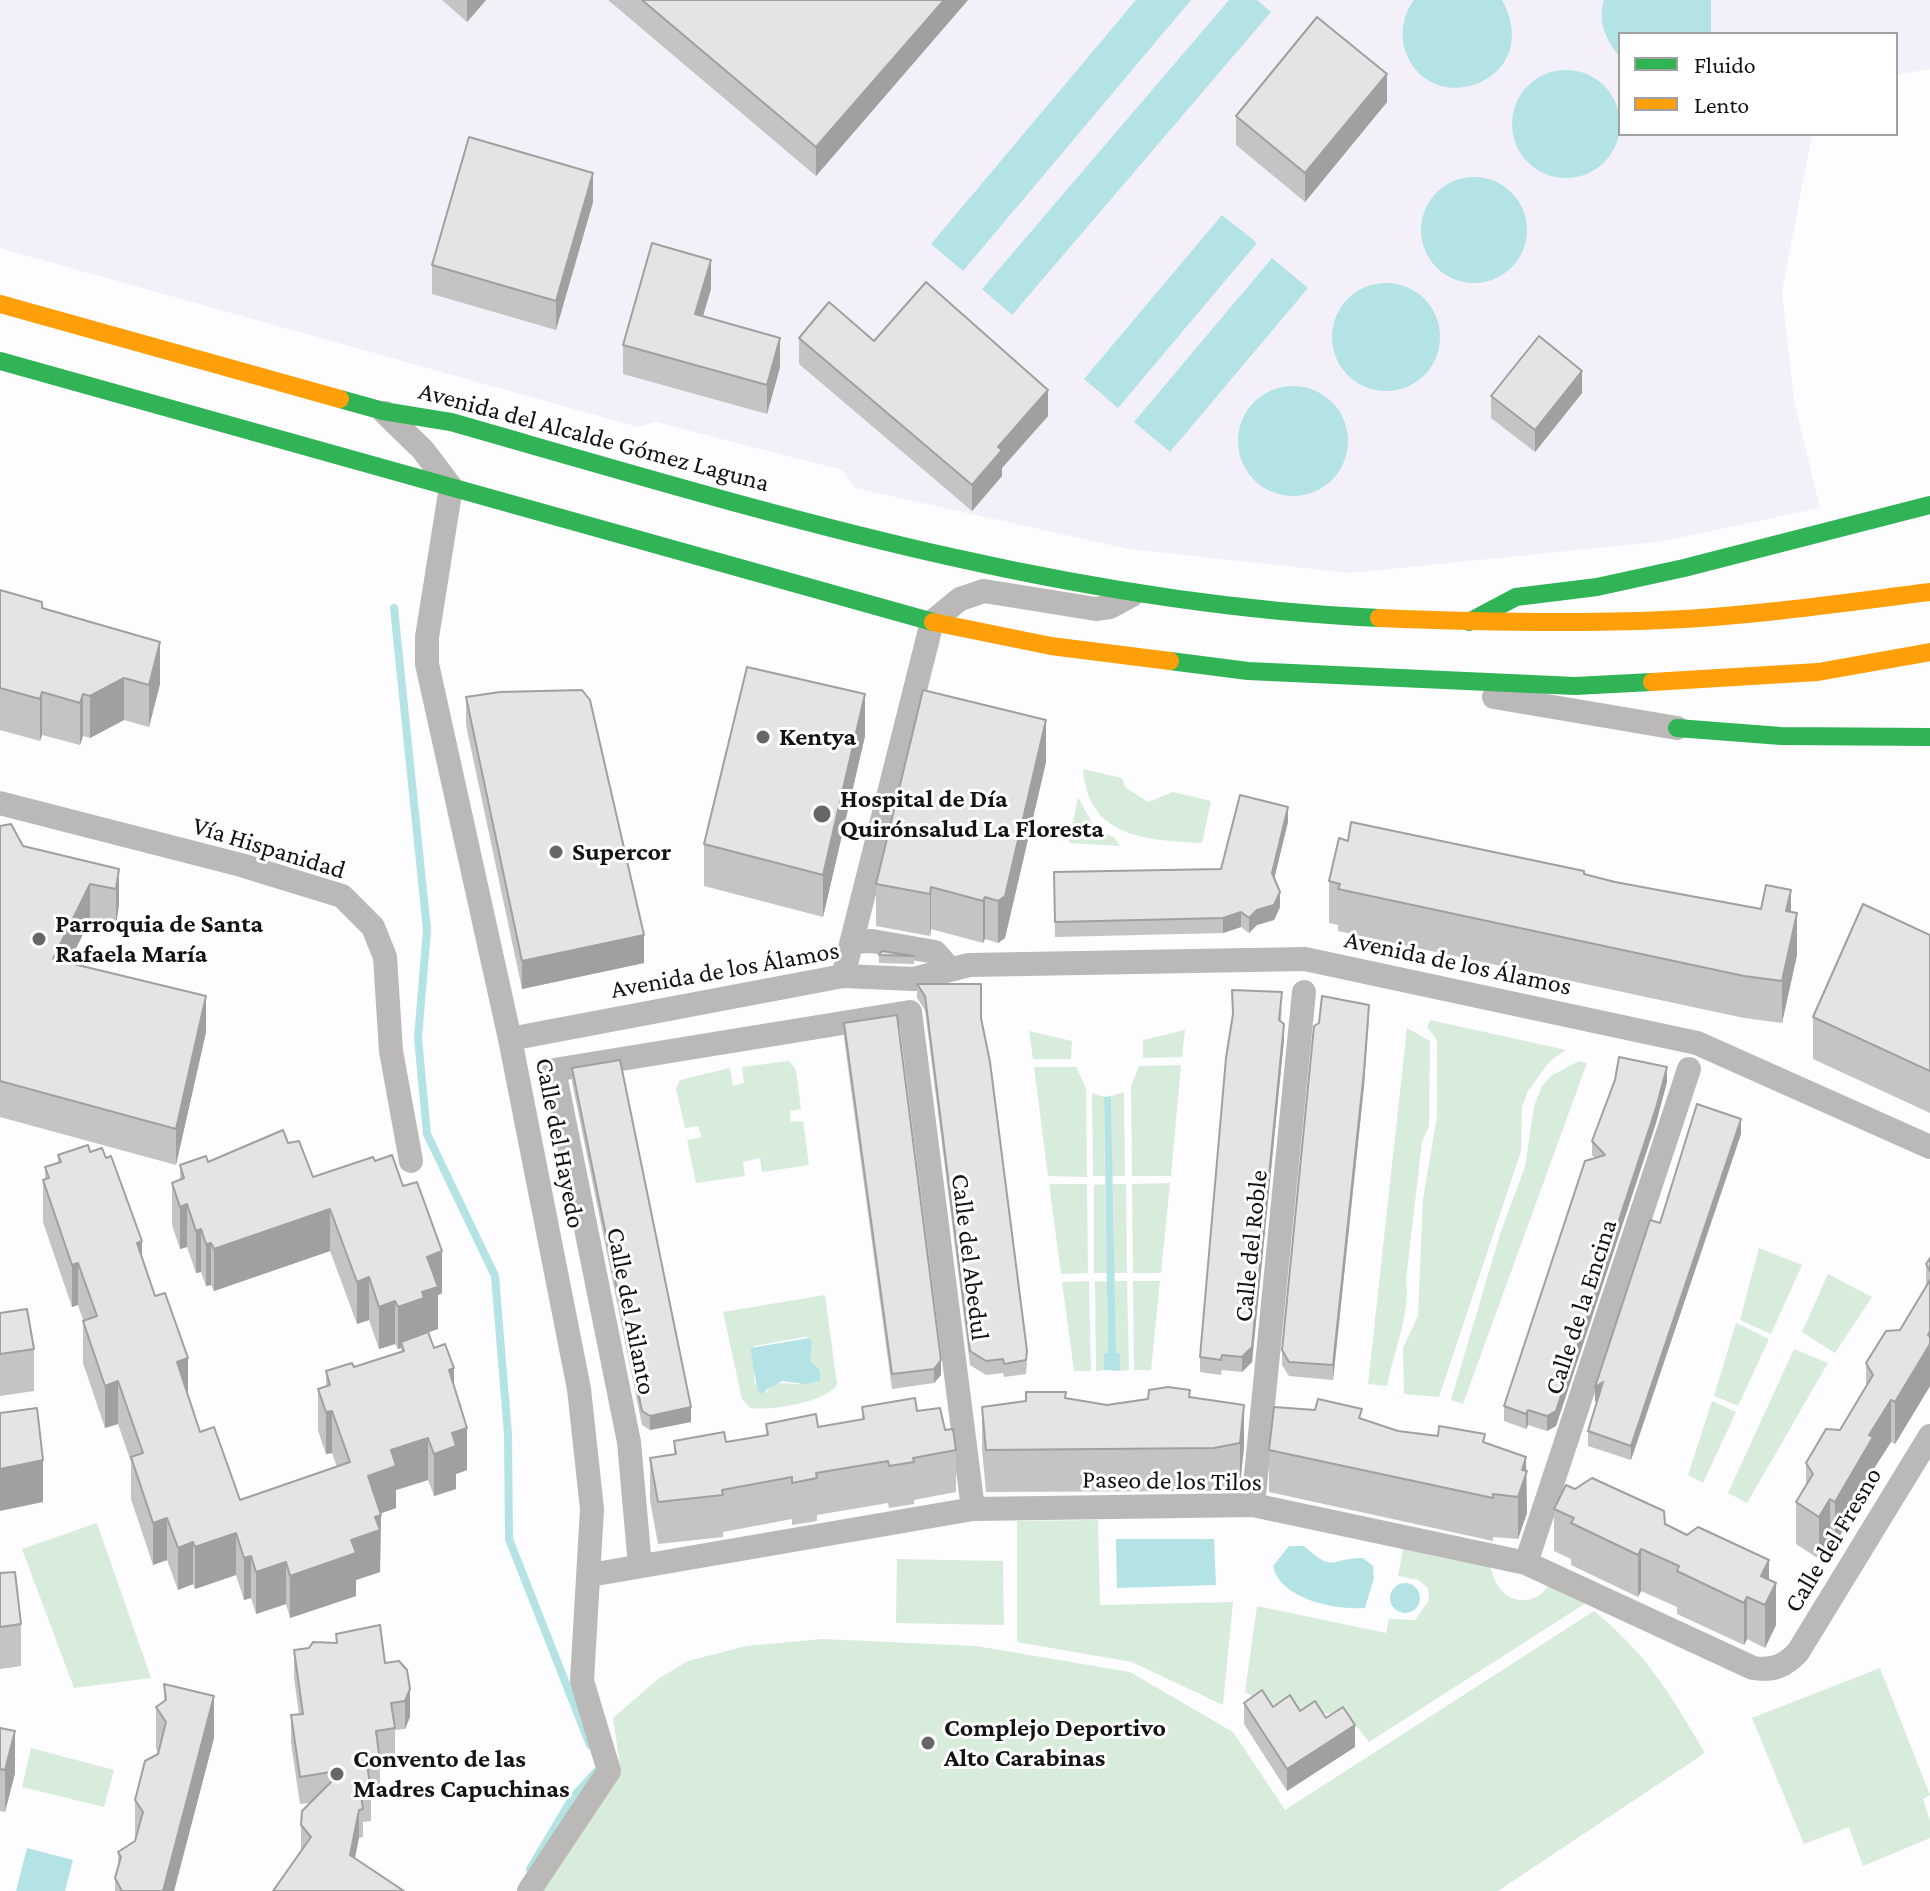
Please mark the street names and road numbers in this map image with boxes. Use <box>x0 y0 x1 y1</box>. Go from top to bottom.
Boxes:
street label: Avenida del Alcalde Gómez Laguna <box>415 375 773 499</box>
street label: Vía Hispanidad <box>189 810 349 886</box>
street label: Avenida de los Álamos <box>1342 924 1574 1002</box>
street label: Avenida de los Álamos <box>608 935 842 1005</box>
street label: Calle del Hayedo <box>528 1055 592 1231</box>
street label: Calle del Roble <box>1228 1168 1274 1324</box>
street label: Calle del Abedul <box>944 1172 996 1342</box>
street label: Calle de la Encina <box>1538 1215 1624 1399</box>
street label: Calle del Ailanto <box>599 1225 663 1397</box>
street label: Calle del Fresno <box>1777 1462 1889 1618</box>
street label: Paseo de los Tilos <box>1082 1464 1262 1498</box>

